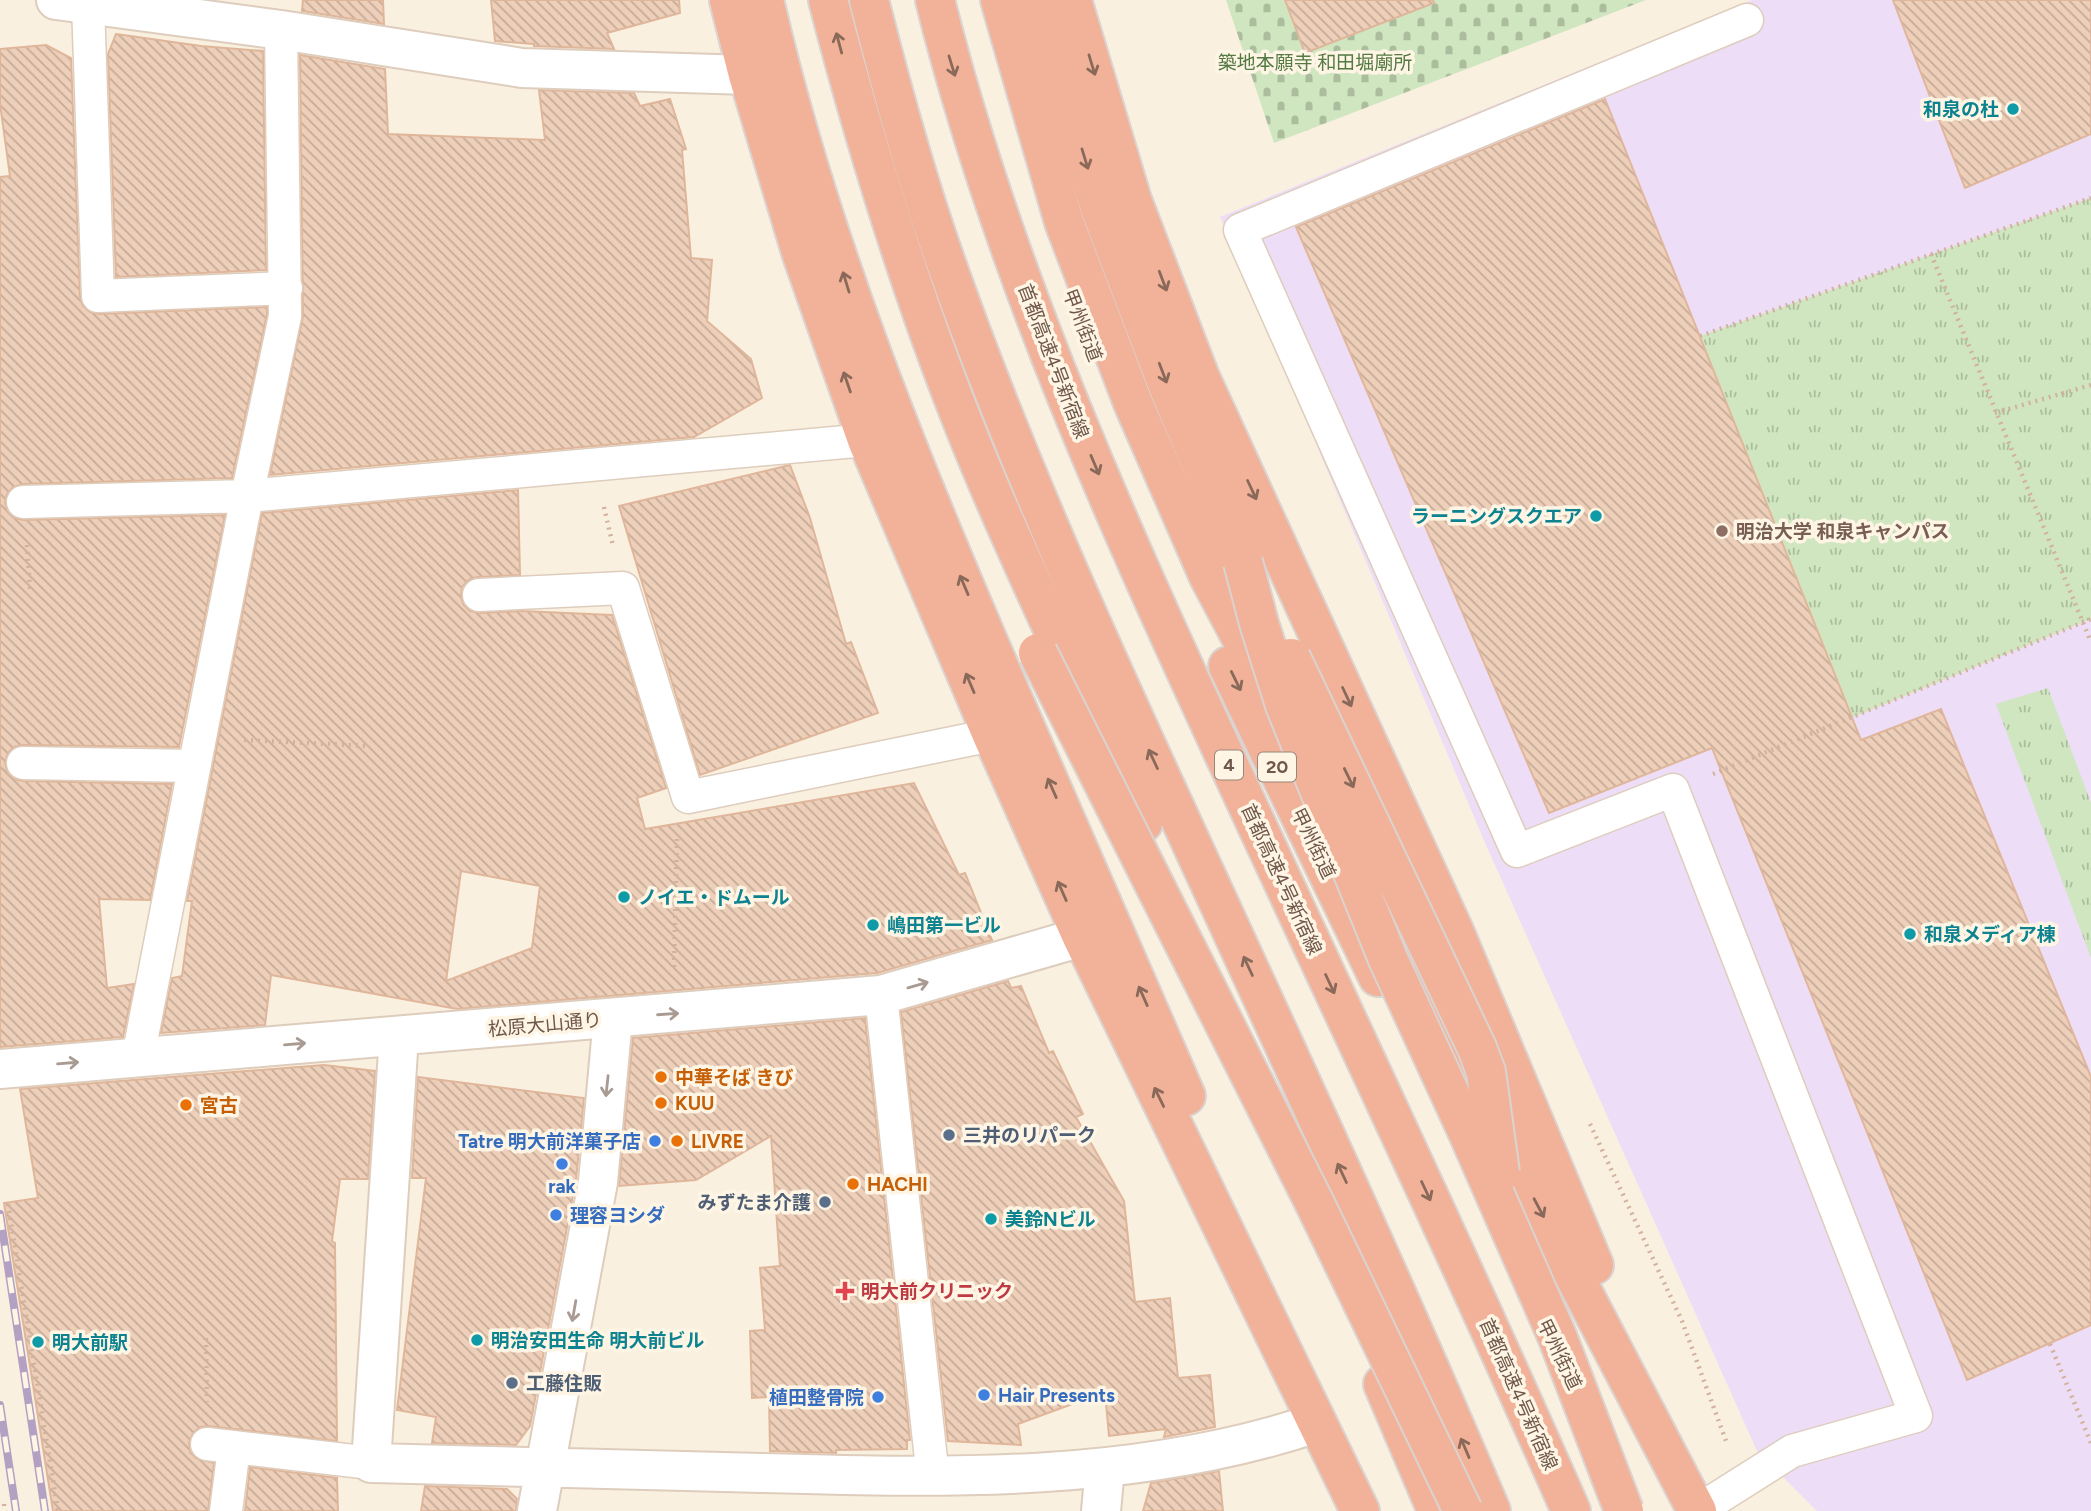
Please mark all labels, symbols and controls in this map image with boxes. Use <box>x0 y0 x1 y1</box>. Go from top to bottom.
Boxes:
one-way arrow <box>832 32 845 54</box>
park label: 築地本願寺 和田堀廟所 <box>1218 51 1412 74</box>
one-way arrow <box>1086 54 1099 76</box>
one-way arrow <box>947 55 960 77</box>
place label: 和泉の杜 <box>1923 98 1999 121</box>
marker: 和泉の杜 <box>2005 101 2021 117</box>
one-way arrow <box>1079 148 1092 170</box>
one-way arrow <box>1158 270 1171 292</box>
one-way arrow <box>838 272 851 294</box>
street label: 首都高速4号新宿線 <box>1013 281 1094 442</box>
street label: 甲州街道 <box>1058 286 1107 365</box>
one-way arrow <box>1158 361 1171 383</box>
one-way arrow <box>840 372 852 394</box>
one-way arrow <box>1089 453 1102 475</box>
one-way arrow <box>1246 479 1259 501</box>
place label: ラーニングスクエア <box>1411 505 1582 528</box>
marker: ラーニングスクエア <box>1588 508 1604 524</box>
place label: 明治大学 和泉キャンパス <box>1736 520 1950 543</box>
marker: 明治大学 和泉キャンパス <box>1714 523 1730 539</box>
one-way arrow <box>957 575 970 597</box>
one-way arrow <box>1229 670 1243 691</box>
one-way arrow <box>963 673 976 695</box>
one-way arrow <box>1341 686 1354 707</box>
one-way arrow <box>1146 749 1159 771</box>
road number: 4 <box>1215 750 1243 780</box>
road number: 20 <box>1258 752 1296 782</box>
one-way arrow <box>1342 767 1356 788</box>
one-way arrow <box>1045 778 1058 799</box>
street label: 首都高速4号新宿線 <box>1237 800 1327 958</box>
street label: 甲州街道 <box>1287 804 1341 882</box>
one-way arrow <box>1055 881 1068 903</box>
place label: ノイエ・ドムール <box>638 886 790 909</box>
marker: ノイエ・ドムール <box>616 889 632 905</box>
place label: 嶋田第一ビル <box>887 914 1001 937</box>
marker: 嶋田第一ビル <box>865 917 881 933</box>
place label: 和泉メディア棟 <box>1924 923 2056 946</box>
marker: 和泉メディア棟 <box>1902 926 1918 942</box>
one-way arrow <box>1241 956 1254 977</box>
one-way arrow <box>1324 973 1337 994</box>
one-way arrow <box>906 977 928 990</box>
one-way arrow <box>1136 986 1149 1008</box>
one-way arrow <box>656 1007 679 1020</box>
street label: 松原大山通り <box>487 1008 603 1041</box>
one-way arrow <box>283 1037 305 1050</box>
one-way arrow <box>56 1056 79 1069</box>
place label: 中華そば きび <box>675 1066 794 1089</box>
marker: 中華そば きび <box>653 1069 669 1085</box>
one-way arrow <box>600 1074 613 1097</box>
one-way arrow <box>1152 1087 1166 1108</box>
place label: KUU <box>675 1092 714 1115</box>
place label: 宮古 <box>200 1094 238 1117</box>
marker: KUU <box>653 1095 669 1111</box>
marker: 宮古 <box>178 1097 194 1113</box>
place label: 三井のリパーク <box>963 1124 1096 1147</box>
marker: 三井のリパーク <box>941 1127 957 1143</box>
place label: Tatre 明大前洋菓子店 <box>458 1130 641 1153</box>
place label: LIVRE <box>691 1130 744 1153</box>
marker: Tatre 明大前洋菓子店 <box>647 1133 663 1149</box>
marker: LIVRE <box>669 1133 685 1149</box>
marker: rak <box>554 1156 570 1172</box>
one-way arrow <box>1335 1163 1348 1184</box>
place label: HACHI <box>867 1173 928 1196</box>
place label: rak <box>548 1175 577 1198</box>
marker: HACHI <box>845 1176 861 1192</box>
one-way arrow <box>1420 1180 1433 1201</box>
place label: みずたま介護 <box>698 1191 811 1214</box>
marker: みずたま介護 <box>817 1194 833 1210</box>
one-way arrow <box>1532 1197 1546 1217</box>
place label: 理容ヨシダ <box>570 1204 665 1227</box>
marker: 理容ヨシダ <box>548 1207 564 1223</box>
place label: 美鈴Nビル <box>1005 1208 1096 1231</box>
marker: 美鈴Nビル <box>983 1211 999 1227</box>
place label: 明大前クリニック <box>861 1280 1013 1303</box>
marker: 明大前クリニック <box>835 1281 855 1301</box>
one-way arrow <box>567 1299 580 1322</box>
street label: 首都高速4号新宿線 <box>1475 1315 1562 1474</box>
street label: 甲州街道 <box>1533 1315 1587 1393</box>
place label: 明治安田生命 明大前ビル <box>491 1329 705 1352</box>
place label: 明大前駅 <box>52 1331 128 1354</box>
marker: 明治安田生命 明大前ビル <box>469 1332 485 1348</box>
marker: 明大前駅 <box>30 1334 46 1350</box>
place label: 工藤住販 <box>526 1372 602 1395</box>
marker: 工藤住販 <box>504 1375 520 1391</box>
place label: Hair Presents <box>998 1384 1115 1407</box>
place label: 植田整骨院 <box>769 1386 864 1409</box>
marker: Hair Presents <box>976 1387 992 1403</box>
marker: 植田整骨院 <box>870 1389 886 1405</box>
one-way arrow <box>1458 1438 1471 1459</box>

